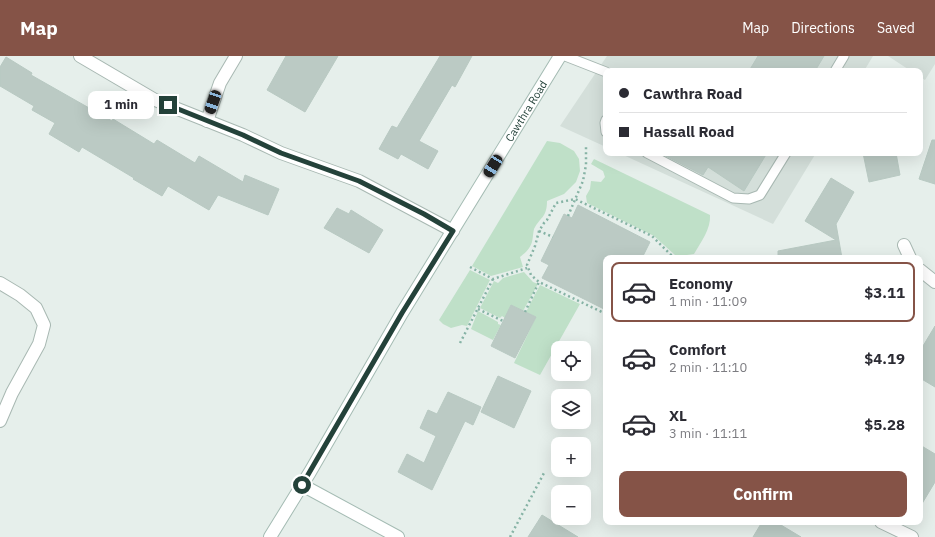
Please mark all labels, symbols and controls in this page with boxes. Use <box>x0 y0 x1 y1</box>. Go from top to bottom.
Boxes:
text: Map <box>20 16 58 40</box>
text: Map <box>742 19 769 37</box>
text: Directions <box>791 19 855 37</box>
text: Saved <box>877 19 915 37</box>
street label: Cawthra Road <box>502 78 550 144</box>
text: Cawthra Road <box>643 84 742 103</box>
car <box>203 89 223 115</box>
callout: 1 min <box>88 91 154 119</box>
text: 1 min <box>104 96 138 113</box>
route end <box>159 96 177 114</box>
text: Hassall Road <box>643 122 734 141</box>
car <box>482 153 504 179</box>
icon: car <box>621 274 657 310</box>
text: Economy <box>669 274 733 293</box>
text: $3.11 <box>864 283 905 302</box>
text: 1 min · 11:09 <box>669 293 747 310</box>
icon: car <box>621 340 657 376</box>
text: Comfort <box>669 340 726 359</box>
map controls <box>551 341 591 525</box>
button: locate <box>551 341 591 381</box>
text: $4.19 <box>864 349 905 368</box>
text: 2 min · 11:10 <box>669 359 747 376</box>
button: layers <box>551 389 591 429</box>
icon: car <box>621 406 657 442</box>
text: XL <box>669 406 687 425</box>
text: $5.28 <box>864 415 905 434</box>
text: 3 min · 11:11 <box>669 425 747 442</box>
button: + <box>551 437 591 477</box>
button: Confirm <box>619 471 907 517</box>
route start <box>293 476 311 494</box>
button: − <box>551 485 591 525</box>

